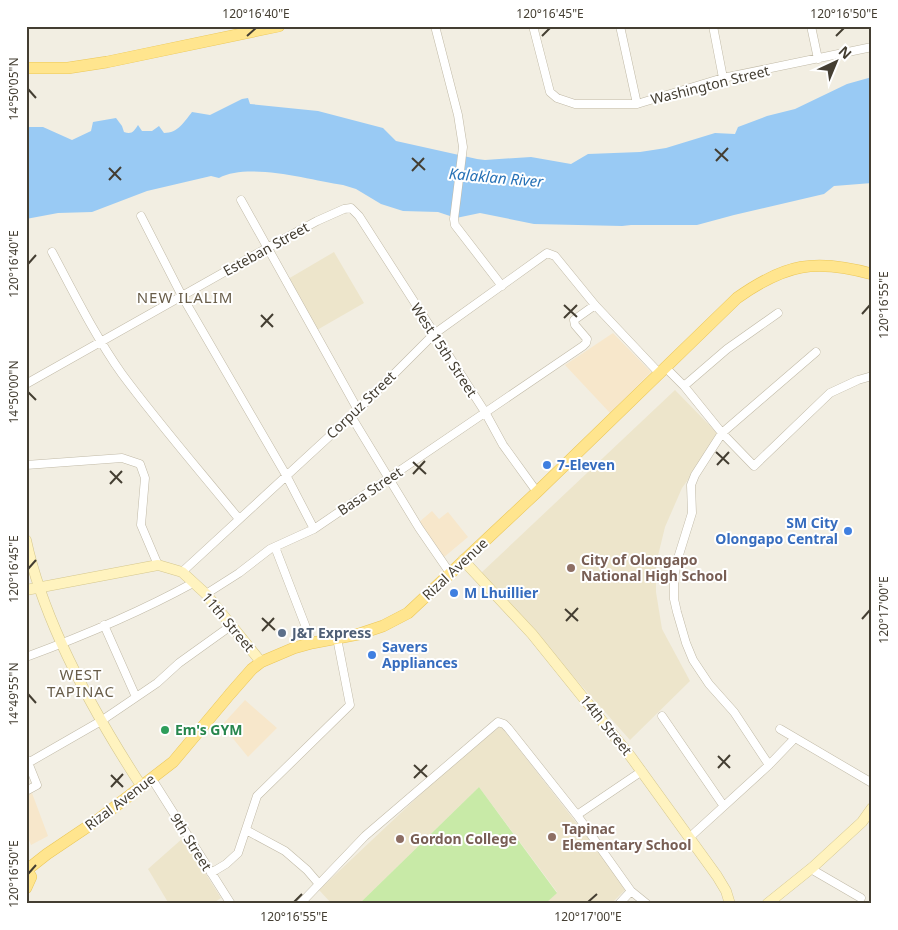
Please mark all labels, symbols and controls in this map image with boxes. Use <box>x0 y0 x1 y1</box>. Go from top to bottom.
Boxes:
text: 120°16'40"E <box>222 5 290 22</box>
text: 120°16'45"E <box>516 5 584 22</box>
text: 120°16'50"E <box>810 5 878 22</box>
north arrow <box>810 38 860 88</box>
text: N <box>835 41 856 63</box>
text: 14°50'05"N <box>5 57 22 121</box>
street label: Washington Street <box>649 61 771 108</box>
water label: Kalaklan River <box>448 163 545 191</box>
street label: Esteban Street <box>219 217 312 280</box>
text: 120°16'40"E <box>5 230 22 298</box>
text: 120°16'55"E <box>875 271 892 339</box>
district label: NEW ILALIM <box>137 287 233 307</box>
street label: West 15th Street <box>407 299 482 400</box>
text: 14°50'00"N <box>5 360 22 424</box>
street label: Corpuz Street <box>322 367 400 443</box>
place label: 7-Eleven <box>557 455 615 474</box>
marker: 7-Eleven <box>541 459 553 471</box>
street label: Basa Street <box>334 462 406 519</box>
place label: SM City Olongapo Central <box>715 513 838 548</box>
marker: SM City Olongapo Central <box>842 525 854 537</box>
street label: Rizal Avenue <box>418 533 492 604</box>
text: 120°16'45"E <box>5 535 22 603</box>
place label: City of Olongapo National High School <box>581 550 727 585</box>
marker: City of Olongapo National High School <box>565 562 577 574</box>
text: 120°17'00"E <box>875 576 892 644</box>
place label: M Lhuillier <box>464 583 539 602</box>
marker: M Lhuillier <box>448 587 460 599</box>
street label: 11th Street <box>198 588 259 656</box>
place label: J&T Express <box>290 623 371 642</box>
marker: J&T Express <box>276 627 288 639</box>
place label: Savers Appliances <box>382 637 458 672</box>
marker: Savers Appliances <box>366 649 378 661</box>
text: 14°49'55"N <box>5 662 22 726</box>
district label: WEST TAPINAC <box>47 664 115 701</box>
street label: 14th Street <box>576 691 637 759</box>
place label: Em's GYM <box>175 720 242 739</box>
marker: Em's GYM <box>159 724 171 736</box>
street label: Rizal Avenue <box>81 769 159 834</box>
street label: 9th Street <box>166 809 217 874</box>
place label: Tapinac Elementary School <box>562 819 692 854</box>
place label: Gordon College <box>410 829 517 848</box>
marker: Tapinac Elementary School <box>546 831 558 843</box>
marker: Gordon College <box>394 833 406 845</box>
text: 120°16'50"E <box>5 840 22 908</box>
text: 120°16'55"E <box>260 908 328 925</box>
text: 120°17'00"E <box>554 908 622 925</box>

